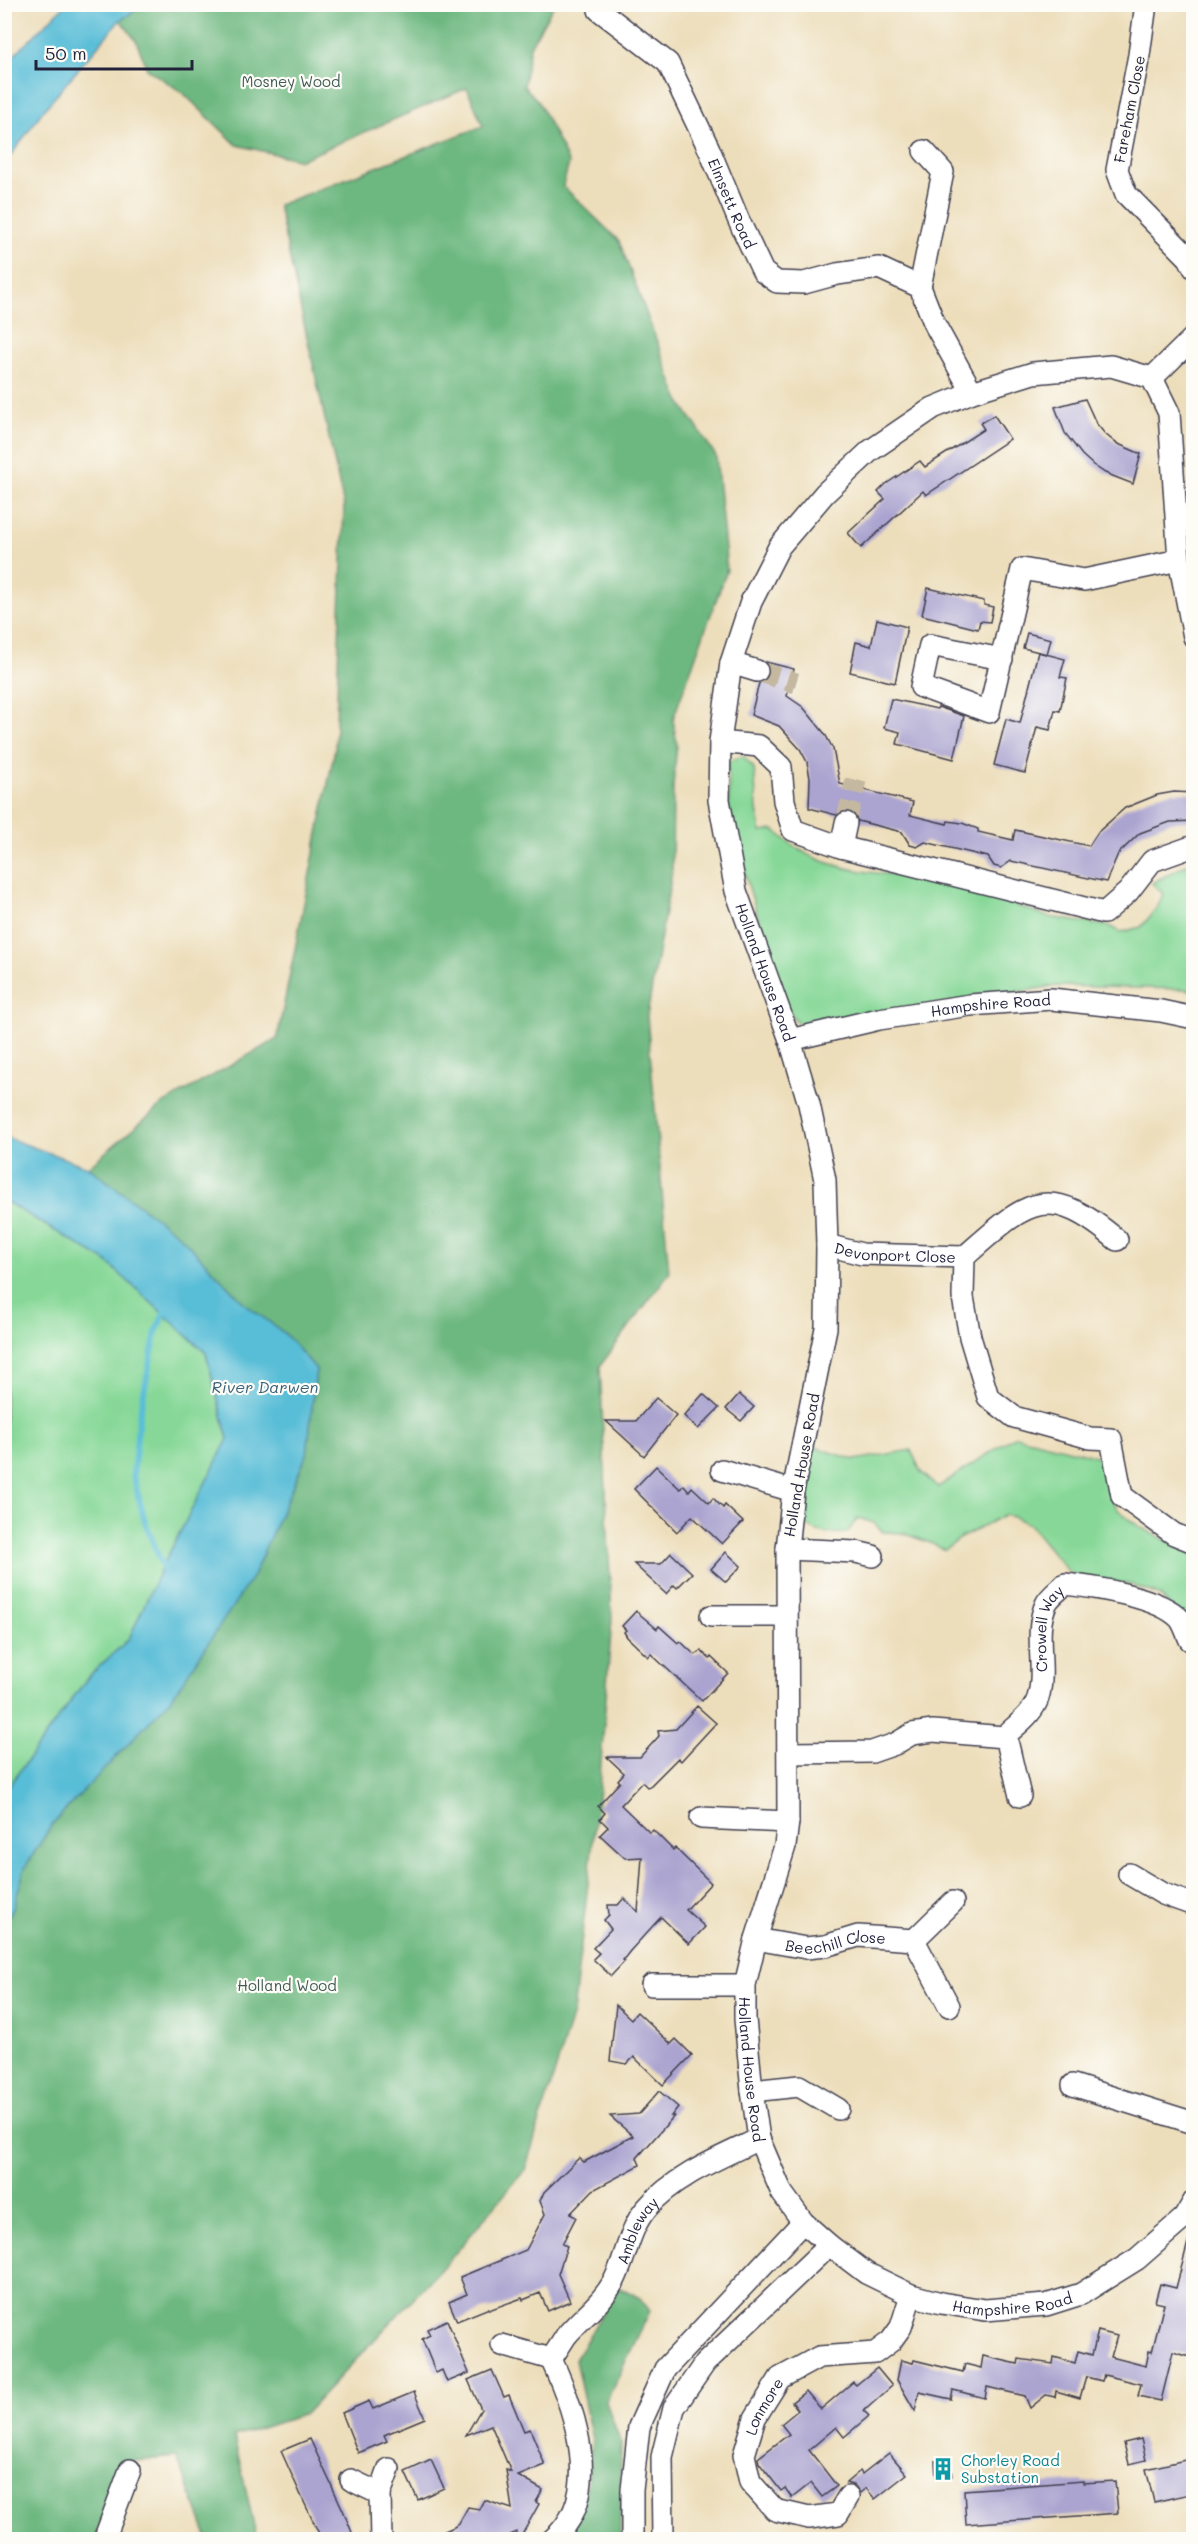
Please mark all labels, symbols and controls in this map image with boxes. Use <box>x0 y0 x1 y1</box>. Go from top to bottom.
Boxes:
scale bar <box>36 33 192 71</box>
text: 50 m <box>45 41 87 65</box>
street label: Fareham Close <box>1109 54 1149 164</box>
park label: Mosney Wood <box>242 71 340 91</box>
street label: Elmsett Road <box>704 155 760 252</box>
street label: Holland House Road <box>731 900 800 1044</box>
street label: Hampshire Road <box>929 989 1051 1021</box>
street label: Devonport Close <box>832 1237 956 1267</box>
water label: River Darwen <box>212 1376 319 1397</box>
street label: Holland House Road <box>779 1392 823 1538</box>
street label: Crowell Way <box>1030 1580 1068 1672</box>
street label: Beechill Close <box>784 1926 886 1958</box>
park label: Holland Wood <box>237 1975 337 1995</box>
street label: Holland House Road <box>735 1997 769 2143</box>
street label: Ambleway <box>612 2192 663 2267</box>
street label: Hampshire Road <box>951 2287 1074 2320</box>
street label: Lonmore <box>741 2374 788 2437</box>
place label: Chorley Road Substation <box>961 2450 1060 2487</box>
building icon: Chorley Road Substation <box>930 2456 956 2482</box>

